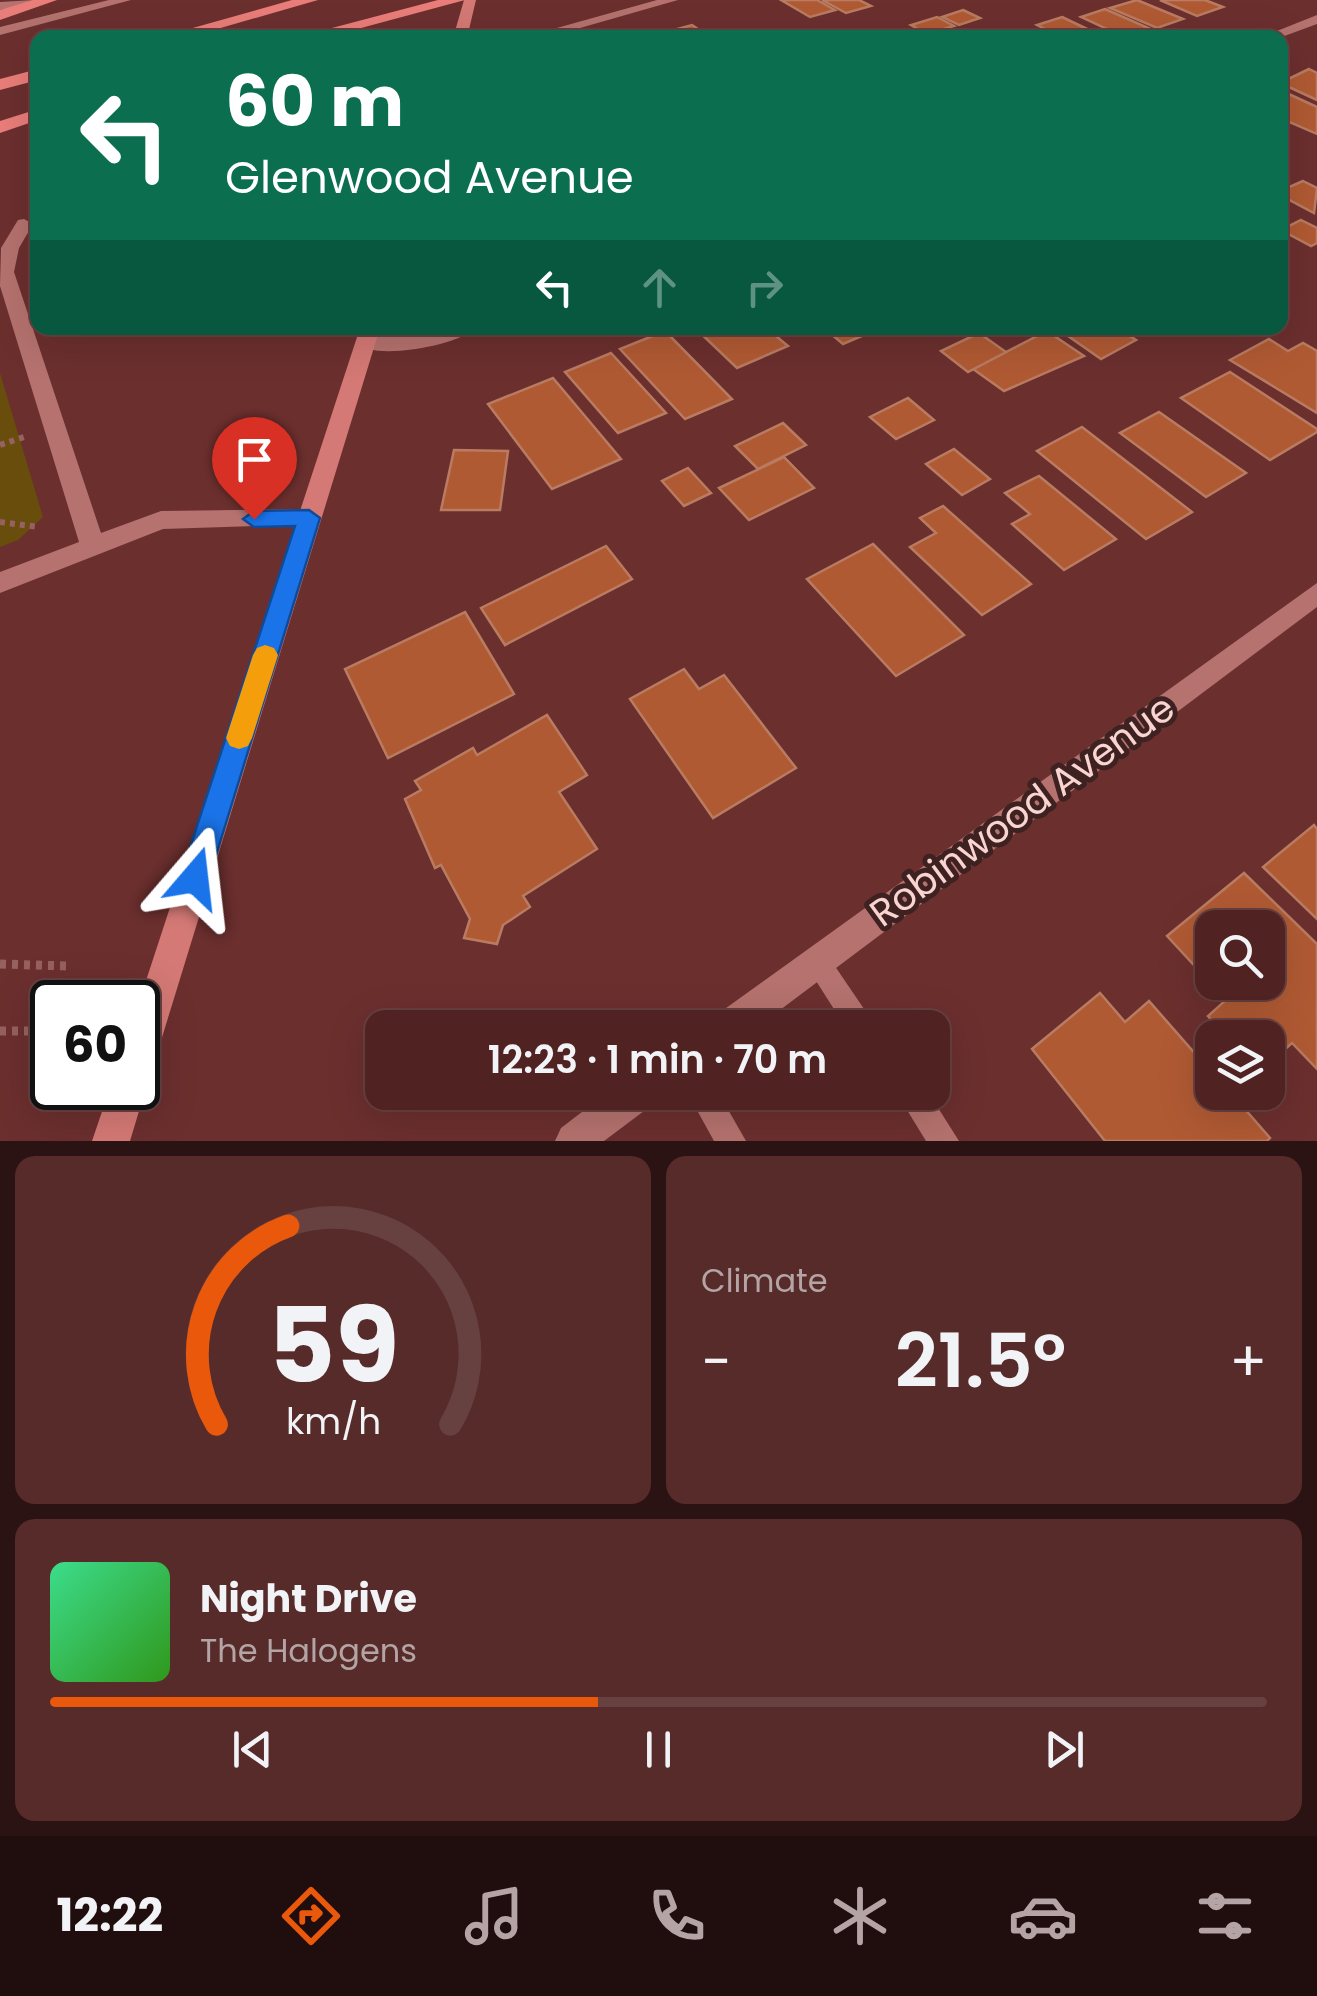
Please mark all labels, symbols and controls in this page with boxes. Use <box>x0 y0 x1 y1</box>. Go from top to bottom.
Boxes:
text: 60 m <box>225 52 404 151</box>
icon: left <box>60 70 190 200</box>
text: Glenwood Avenue <box>225 146 634 209</box>
icon: left <box>527 260 582 315</box>
icon: ahead <box>632 260 687 315</box>
icon: right <box>737 260 792 315</box>
pin <box>212 417 297 520</box>
icon: arrive <box>227 432 282 487</box>
street label: Robinwood Avenue <box>859 681 1185 939</box>
position arrow <box>143 826 247 930</box>
map controls <box>1195 910 1285 1110</box>
button: search <box>1195 910 1285 1000</box>
speed limit sign: 60 <box>30 980 160 1110</box>
button: layers <box>1195 1020 1285 1110</box>
text: 12:23 · 1 min · 70 m <box>488 1033 827 1086</box>
text: Climate <box>701 1258 828 1303</box>
text: 59 <box>267 1273 399 1418</box>
text: 21.5° <box>895 1308 1066 1413</box>
text: − <box>701 1323 731 1400</box>
text: + <box>1229 1323 1267 1400</box>
text: km/h <box>285 1396 381 1447</box>
text: Night Drive <box>200 1572 417 1625</box>
text: The Halogens <box>200 1628 417 1673</box>
icon: previous <box>225 1722 280 1777</box>
icon: pause <box>631 1722 686 1777</box>
icon: next <box>1037 1722 1092 1777</box>
icon: directions <box>276 1881 346 1951</box>
icon: music <box>459 1881 529 1951</box>
icon: phone <box>642 1881 712 1951</box>
icon: climate <box>825 1881 895 1951</box>
icon: car <box>1008 1881 1078 1951</box>
icon: filters <box>1190 1881 1260 1951</box>
text: 12:22 <box>56 1884 163 1947</box>

